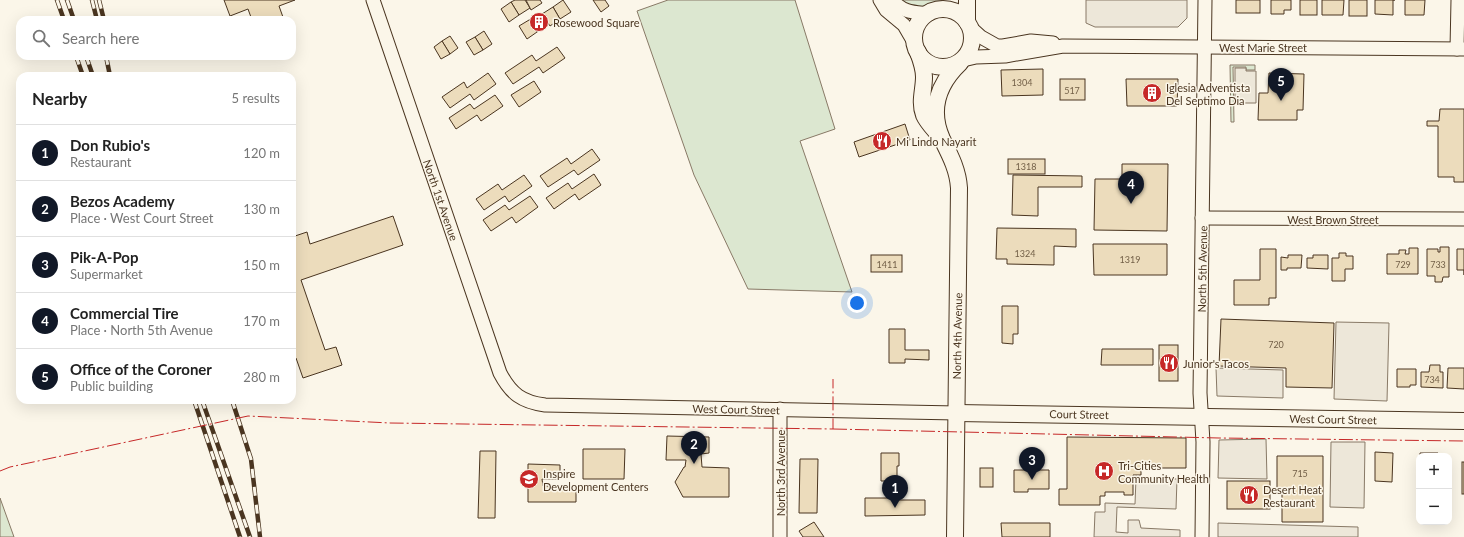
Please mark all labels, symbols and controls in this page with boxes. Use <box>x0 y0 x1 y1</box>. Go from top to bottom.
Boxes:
building icon: Rosewood Square <box>528 11 550 33</box>
search box <box>16 16 296 60</box>
place label: Rosewood Square <box>553 16 640 29</box>
icon: search <box>30 27 52 49</box>
text: Search here <box>62 29 139 47</box>
street label: West Marie Street <box>1219 41 1307 54</box>
pin: 5 <box>1268 68 1294 101</box>
house number: 1304 <box>1012 77 1032 88</box>
place label: Iglesia Adventista Del Septimo Dia <box>1166 81 1250 107</box>
building icon: Iglesia Adventista Del Septimo Dia <box>1141 82 1163 104</box>
house number: 517 <box>1064 85 1080 96</box>
text: Nearby <box>32 88 87 109</box>
text: 5 results <box>232 90 280 106</box>
restaurant icon: Mi Lindo Nayarit <box>871 130 893 152</box>
place label: Mi Lindo Nayarit <box>896 135 976 148</box>
text: Don Rubio's <box>70 136 150 154</box>
text: 1 <box>41 145 49 161</box>
text: 120 m <box>243 145 280 161</box>
text: Restaurant <box>70 154 132 170</box>
street label: North 1st Avenue <box>421 158 461 243</box>
house number: 1318 <box>1016 161 1036 172</box>
pin: 4 <box>1118 171 1144 204</box>
text: Bezos Academy <box>70 192 175 210</box>
text: 2 <box>41 201 49 217</box>
text: 130 m <box>243 201 280 217</box>
text: Place · West Court Street <box>70 210 213 226</box>
street label: West Brown Street <box>1287 213 1379 226</box>
street label: North 5th Avenue <box>1195 225 1209 312</box>
text: Pik-A-Pop <box>70 248 138 266</box>
house number: 1324 <box>1015 248 1035 259</box>
house number: 1319 <box>1120 254 1140 265</box>
text: 3 <box>41 257 49 273</box>
text: 150 m <box>243 257 280 273</box>
house number: 1411 <box>877 259 897 270</box>
house number: 729 <box>1395 259 1411 270</box>
house number: 733 <box>1430 259 1446 270</box>
text: Supermarket <box>70 266 143 282</box>
street label: North 4th Avenue <box>950 292 964 379</box>
your location <box>847 293 867 313</box>
text: Commercial Tire <box>70 304 179 322</box>
text: 4 <box>41 313 49 329</box>
text: 170 m <box>243 313 280 329</box>
text: Place · North 5th Avenue <box>70 322 213 338</box>
house number: 720 <box>1268 339 1284 350</box>
restaurant icon: Junior's Tacos <box>1158 352 1180 374</box>
place label: Junior's Tacos <box>1183 357 1249 370</box>
text: Office of the Coroner <box>70 360 212 378</box>
text: 5 <box>41 369 49 385</box>
text: 280 m <box>243 369 280 385</box>
house number: 734 <box>1424 374 1440 385</box>
text: Public building <box>70 378 153 394</box>
street label: West Court Street <box>692 402 780 416</box>
street label: Court Street <box>1049 407 1109 421</box>
street label: West Court Street <box>1289 412 1377 426</box>
street label: North 3rd Avenue <box>774 430 787 516</box>
pin: 2 <box>681 431 707 464</box>
pin: 3 <box>1019 447 1045 480</box>
map controls <box>1416 453 1452 525</box>
button: + <box>1416 453 1452 489</box>
place label: Tri-Cities Community Health <box>1118 459 1209 485</box>
hospital icon: Tri-Cities Community Health <box>1093 460 1115 482</box>
place label: Inspire Development Centers <box>543 467 649 493</box>
school or university icon: Inspire Development Centers <box>518 468 540 490</box>
house number: 715 <box>1292 468 1308 479</box>
pin: 1 <box>882 475 908 508</box>
place label: Desert Heat Restaurant <box>1263 483 1322 509</box>
restaurant icon: Desert Heat Restaurant <box>1238 484 1260 506</box>
button: − <box>1416 489 1452 525</box>

